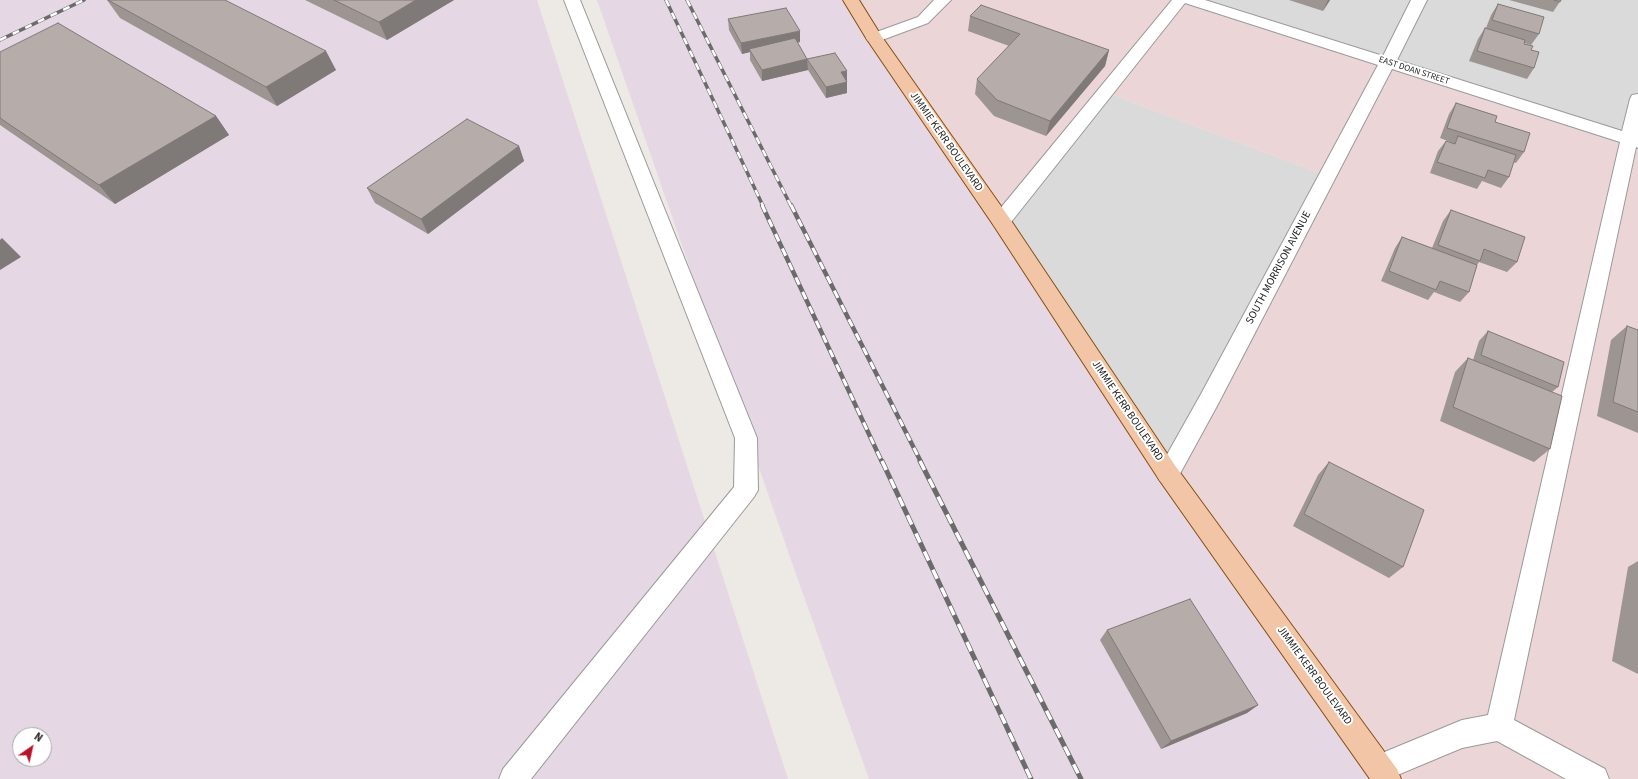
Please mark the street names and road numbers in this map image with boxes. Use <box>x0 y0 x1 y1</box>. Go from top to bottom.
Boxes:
street label: EAST DOAN STREET <box>1377 54 1451 88</box>
street label: JIMMIE KERR BOULEVARD <box>907 90 985 194</box>
street label: SOUTH MORRISON AVENUE <box>1244 209 1314 327</box>
street label: JIMMIE KERR BOULEVARD <box>1088 358 1166 464</box>
street label: JIMMIE KERR BOULEVARD <box>1274 624 1354 728</box>

